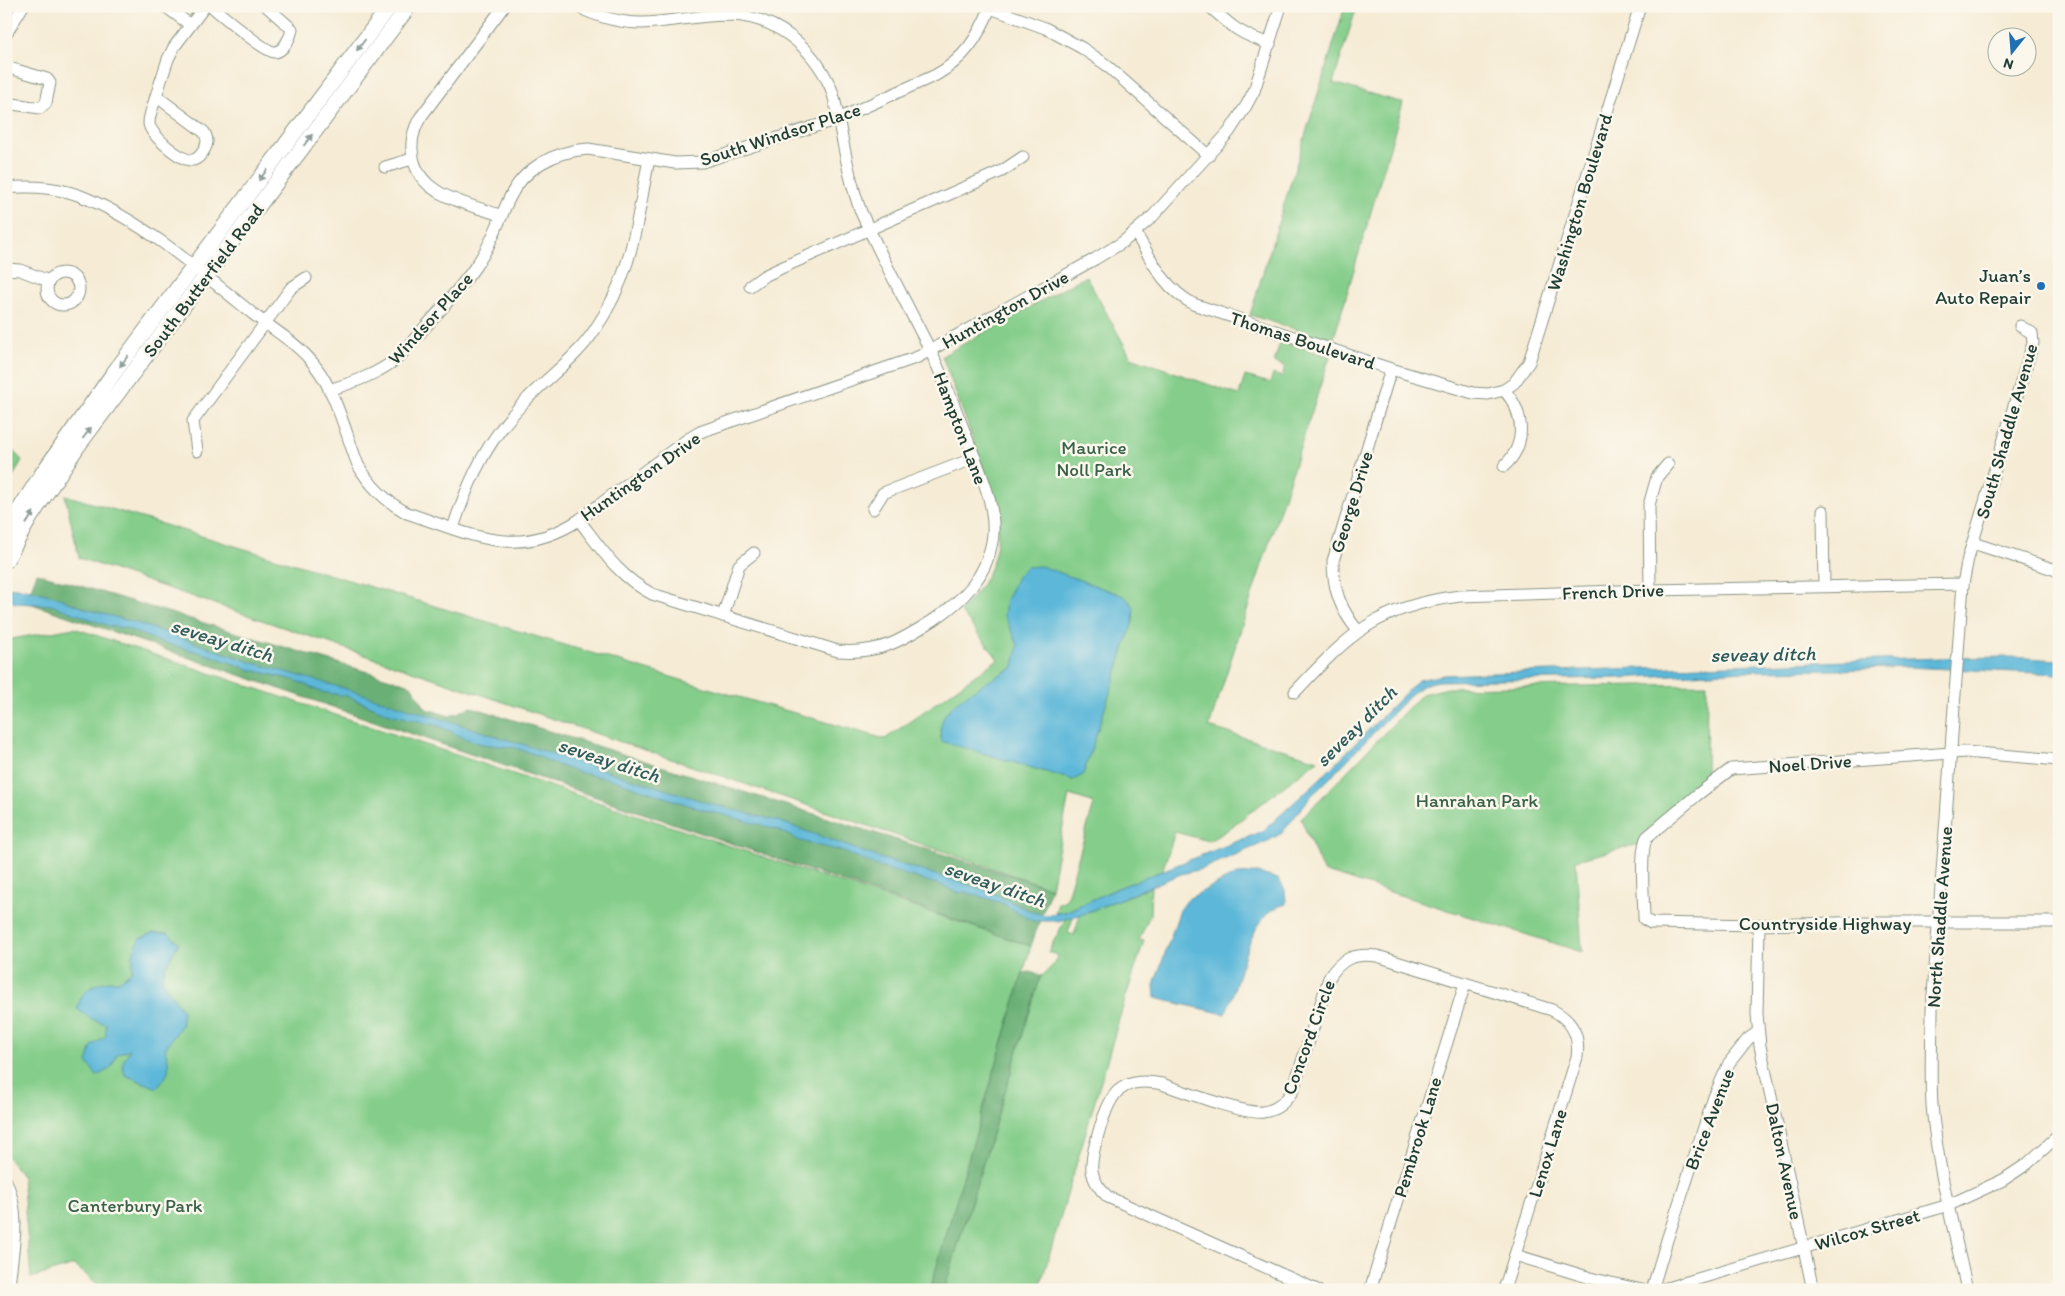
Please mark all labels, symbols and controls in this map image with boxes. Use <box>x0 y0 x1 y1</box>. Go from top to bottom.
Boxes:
north arrow <box>1988 28 2038 78</box>
one-way arrow <box>356 38 366 52</box>
text: N <box>2001 54 2015 73</box>
street label: South Windsor Place <box>697 98 863 171</box>
street label: Washington Boulevard <box>1542 110 1618 294</box>
one-way arrow <box>303 134 314 147</box>
one-way arrow <box>258 168 268 182</box>
street label: South Butterfield Road <box>138 198 269 362</box>
place label: Juan’s Auto Repair <box>1935 264 2031 309</box>
street label: Huntington Drive <box>938 265 1073 354</box>
street label: Windsor Place <box>383 268 478 369</box>
marker: Juan’s Auto Repair <box>2035 280 2047 292</box>
street label: Thomas Boulevard <box>1227 306 1379 375</box>
street label: South Shaddle Avenue <box>1970 341 2043 521</box>
one-way arrow <box>118 354 129 367</box>
street label: Hampton Lane <box>928 369 993 488</box>
one-way arrow <box>82 426 92 440</box>
street label: Huntington Drive <box>576 426 705 526</box>
park label: Maurice Noll Park <box>1056 436 1132 481</box>
street label: George Drive <box>1325 448 1378 556</box>
one-way arrow <box>25 511 35 524</box>
street label: French Drive <box>1562 578 1664 605</box>
water label: seveay ditch <box>168 613 276 667</box>
water label: seveay ditch <box>1710 641 1816 667</box>
water label: seveay ditch <box>1310 680 1402 772</box>
water label: seveay ditch <box>555 732 663 788</box>
street label: Noel Drive <box>1768 749 1852 778</box>
park label: Hanrahan Park <box>1416 789 1538 812</box>
street label: North Shaddle Avenue <box>1922 825 1957 1009</box>
water label: seveay ditch <box>941 856 1049 913</box>
street label: Countryside Highway <box>1739 912 1911 935</box>
street label: Concord Circle <box>1277 976 1340 1098</box>
street label: Brice Avenue <box>1680 1065 1739 1173</box>
street label: Pembrook Lane <box>1388 1074 1447 1200</box>
street label: Dalton Avenue <box>1761 1100 1808 1222</box>
street label: Lenox Lane <box>1523 1106 1572 1200</box>
park label: Canterbury Park <box>68 1194 203 1217</box>
street label: Wilcox Street <box>1812 1203 1923 1256</box>

